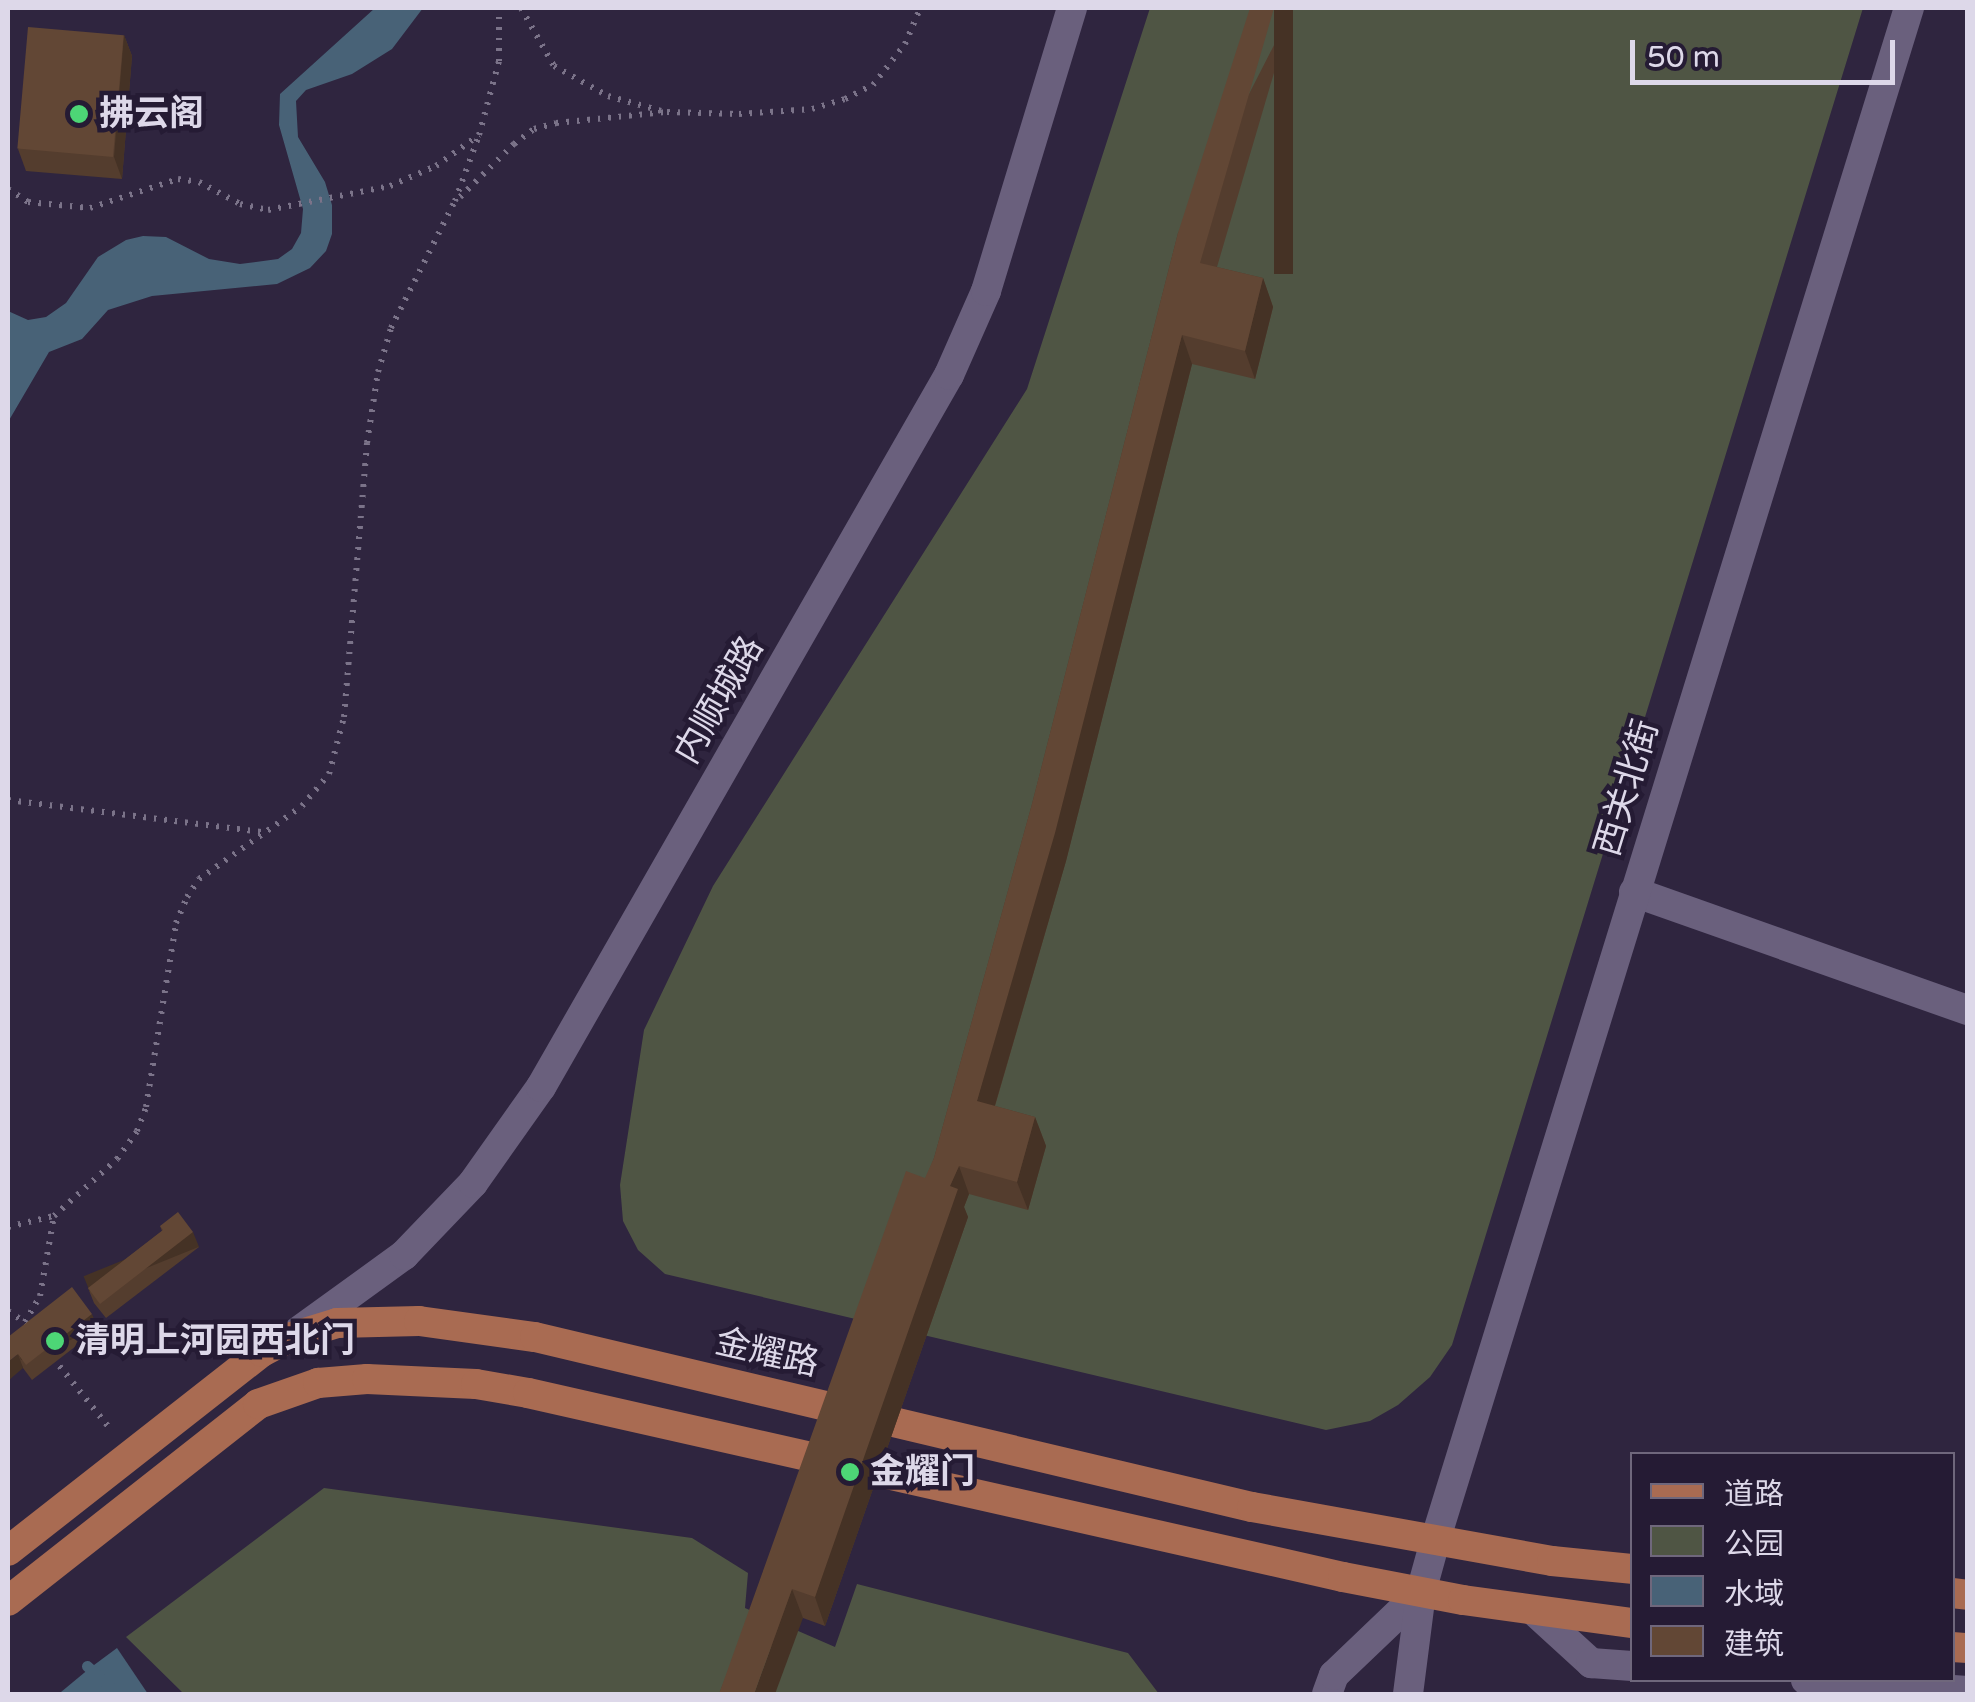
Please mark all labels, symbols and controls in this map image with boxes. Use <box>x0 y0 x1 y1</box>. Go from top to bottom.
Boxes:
scale bar <box>1635 20 1900 82</box>
text: 50 m <box>1647 39 1720 76</box>
place label: 拂云阁 <box>99 93 204 135</box>
marker: 拂云阁 <box>68 103 90 125</box>
street label: 内顺城路 <box>666 629 772 771</box>
street label: 西关北街 <box>1586 715 1668 861</box>
place label: 清明上河园西北门 <box>75 1320 355 1362</box>
street label: 金耀路 <box>711 1321 823 1385</box>
marker: 清明上河园西北门 <box>44 1330 66 1352</box>
place label: 金耀门 <box>870 1451 975 1493</box>
legend <box>1630 1452 1955 1682</box>
marker: 金耀门 <box>839 1461 861 1483</box>
text: 道路 <box>1724 1476 1784 1513</box>
text: 公园 <box>1724 1526 1784 1563</box>
text: 水域 <box>1724 1576 1784 1613</box>
text: 建筑 <box>1724 1626 1784 1663</box>

